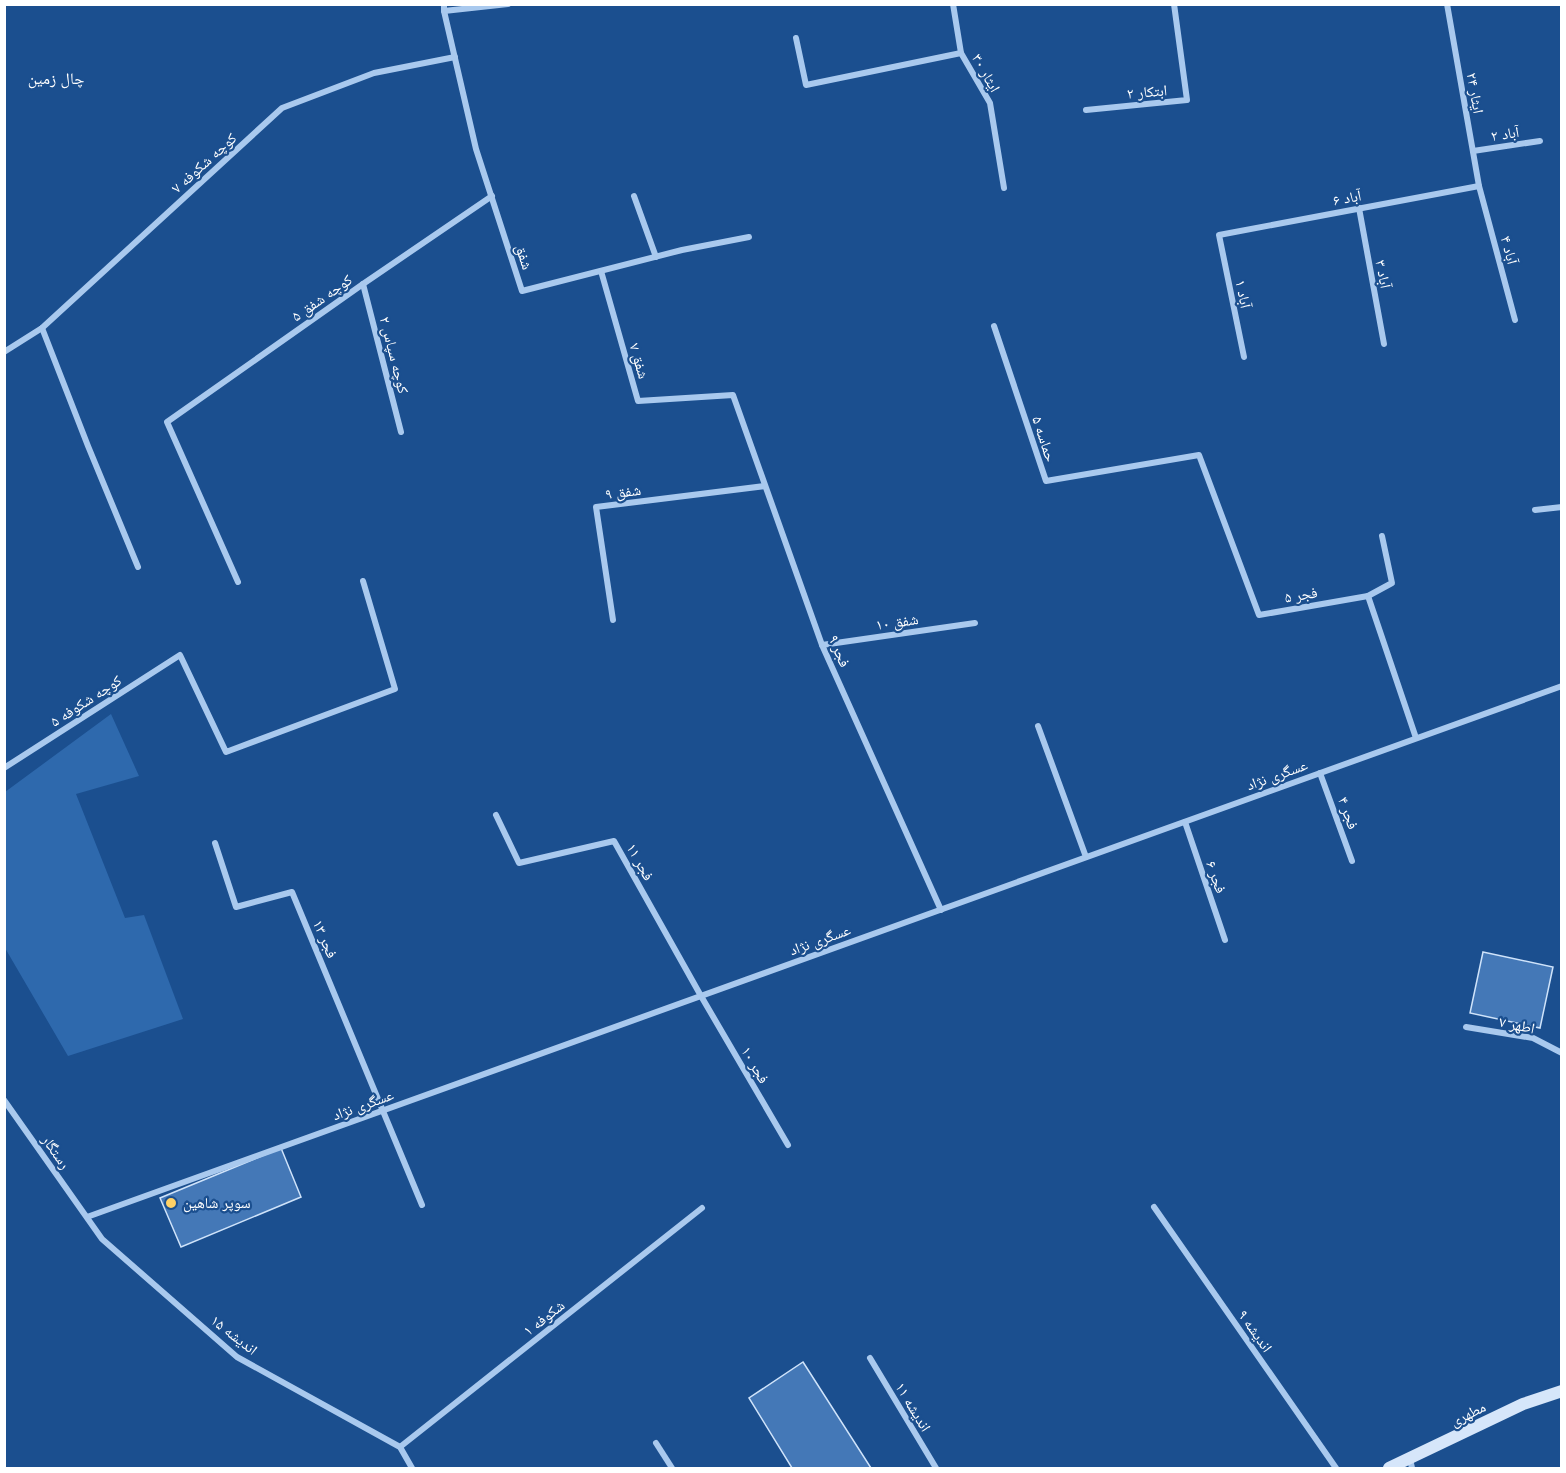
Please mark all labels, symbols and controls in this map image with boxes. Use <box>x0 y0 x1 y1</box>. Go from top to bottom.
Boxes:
street label: ایثار ۳۰ <box>968 50 1005 95</box>
district label: چال زمین <box>28 68 84 89</box>
street label: ایثار ۲۴ <box>1463 71 1488 115</box>
street label: ابتکار ۲ <box>1126 80 1168 103</box>
street label: آباد ۲ <box>1489 122 1522 145</box>
street label: کوچه شکوفه ۷ <box>167 128 240 197</box>
street label: آباد ۶ <box>1331 185 1364 210</box>
street label: آباد ۴ <box>1497 234 1523 267</box>
street label: شفق <box>511 242 537 272</box>
street label: آباد ۳ <box>1371 258 1396 291</box>
street label: کوچه شفق ۵ <box>288 270 356 326</box>
street label: آباد ۱ <box>1231 278 1256 311</box>
street label: کوچه سپاس ۲ <box>375 314 413 396</box>
street label: شفق ۷ <box>624 341 654 381</box>
street label: حماسه ۵ <box>1028 414 1061 465</box>
street label: شفق ۹ <box>604 480 642 504</box>
street label: فجر ۵ <box>1283 582 1319 607</box>
street label: شفق ۱۰ <box>874 609 920 635</box>
street label: فجر ۹ <box>824 632 855 670</box>
street label: کوچه شکوفه ۵ <box>46 670 125 731</box>
street label: عسگری نژاد <box>1244 755 1311 795</box>
street label: فجر ۴ <box>1334 794 1363 832</box>
street label: فجر ۱۱ <box>622 840 658 884</box>
street label: فجر ۶ <box>1202 858 1231 896</box>
street label: فجر ۱۳ <box>309 917 342 961</box>
street label: عسگری نژاد <box>787 920 854 960</box>
street label: اطهر ۷ <box>1497 1011 1537 1038</box>
street label: فجر ۱۰ <box>737 1043 774 1087</box>
street label: عسگری نژاد <box>330 1085 397 1125</box>
street label: رستگار <box>37 1130 75 1173</box>
place label: سوپر شاهین <box>183 1193 251 1213</box>
marker: سوپر شاهین <box>164 1196 178 1210</box>
street label: شکوفه ۱ <box>519 1295 568 1340</box>
street label: اندیشه ۹ <box>1234 1306 1277 1356</box>
street label: اندیشه ۱۵ <box>207 1310 262 1359</box>
street label: اندیشه ۱۱ <box>891 1379 936 1435</box>
street label: مطهری <box>1447 1397 1489 1431</box>

